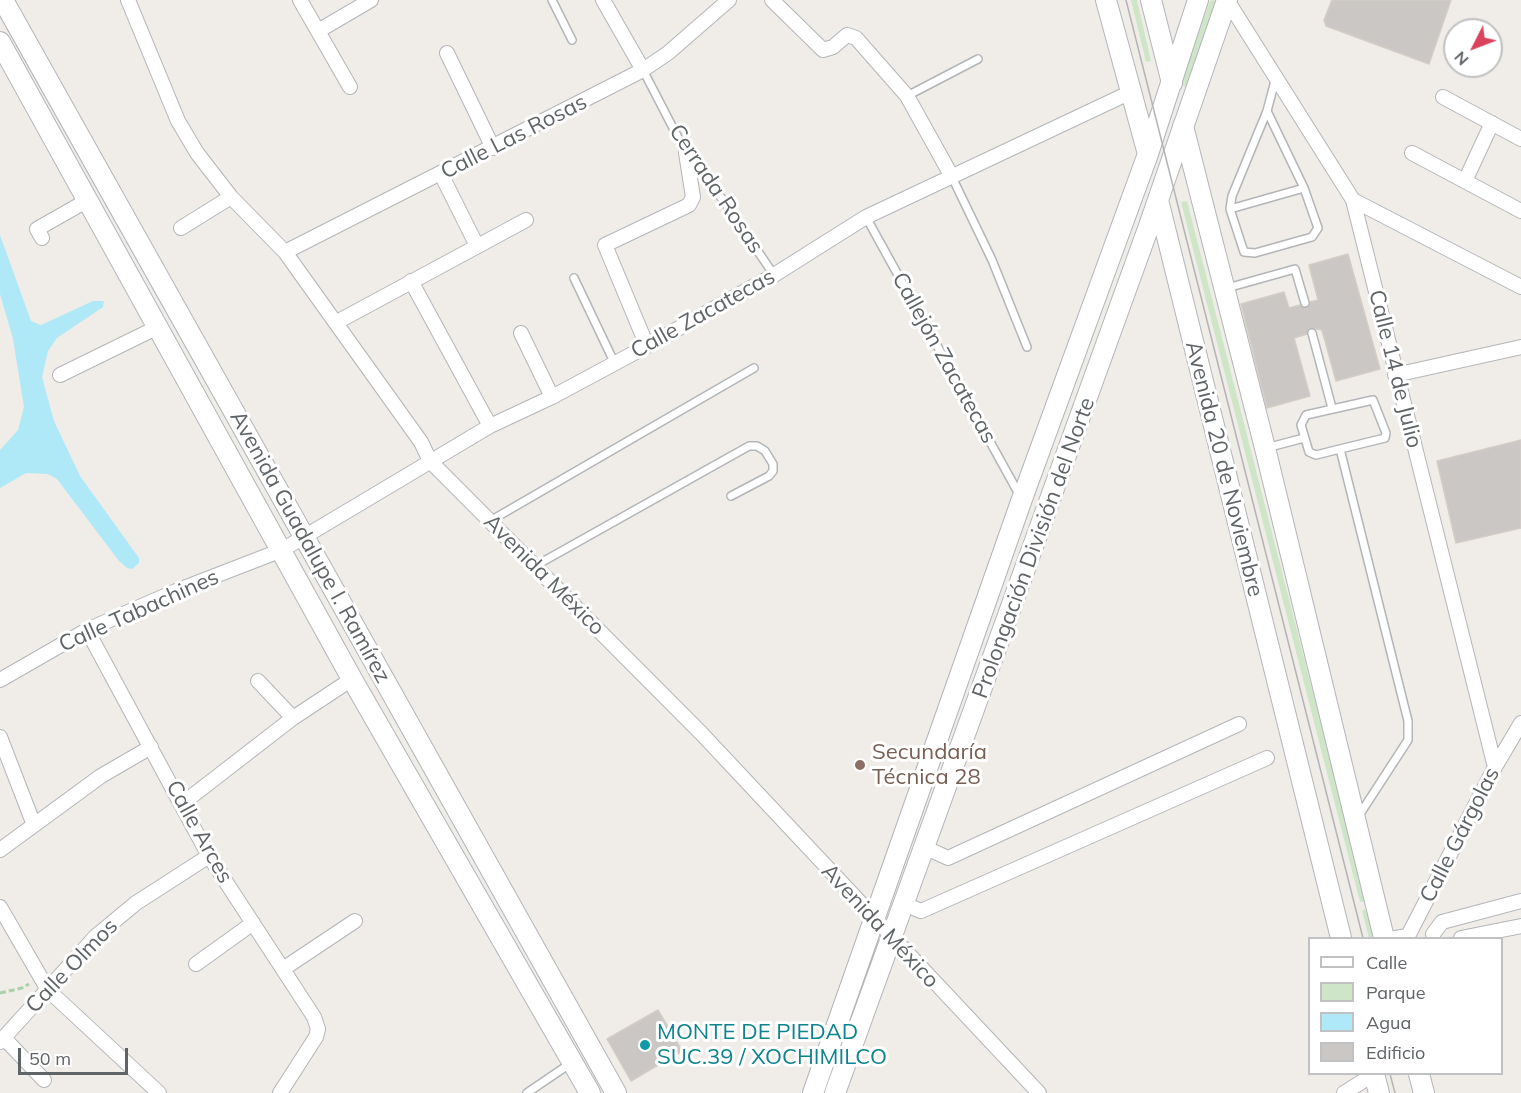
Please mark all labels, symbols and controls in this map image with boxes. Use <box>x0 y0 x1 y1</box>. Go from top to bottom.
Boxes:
north arrow <box>1443 18 1503 78</box>
text: N <box>1450 48 1473 70</box>
street label: Calle Las Rosas <box>437 89 591 185</box>
street label: Cerrada Rosas <box>663 119 769 259</box>
street label: Calle Zacatecas <box>626 264 780 364</box>
street label: Callejón Zacatecas <box>886 268 1002 448</box>
street label: Calle 14 de Julio <box>1363 287 1427 451</box>
street label: Avenida 20 de Noviembre <box>1179 338 1269 600</box>
street label: Prolongación División del Norte <box>967 394 1101 702</box>
street label: Avenida Guadalupe I. Ramírez <box>224 406 396 688</box>
street label: Avenida México <box>478 509 610 641</box>
street label: Calle Tabachines <box>55 564 223 658</box>
place label: Secundaría Técnica 28 <box>872 739 987 790</box>
marker: Secundaría Técnica 28 <box>853 758 867 772</box>
street label: Calle Gárgolas <box>1415 763 1505 907</box>
street label: Calle Arces <box>160 776 238 888</box>
street label: Avenida México <box>816 858 944 994</box>
street label: Calle Olmos <box>20 913 124 1019</box>
legend <box>1308 937 1503 1075</box>
text: Calle <box>1366 951 1407 974</box>
text: Parque <box>1366 981 1425 1004</box>
text: Agua <box>1366 1011 1411 1034</box>
place label: MONTE DE PIEDAD SUC.39 / XOCHIMILCO <box>657 1019 887 1070</box>
scale bar <box>21 1036 130 1074</box>
marker: MONTE DE PIEDAD SUC.39 / XOCHIMILCO <box>638 1038 652 1052</box>
text: Edificio <box>1366 1041 1425 1064</box>
text: 50 m <box>29 1047 71 1070</box>

